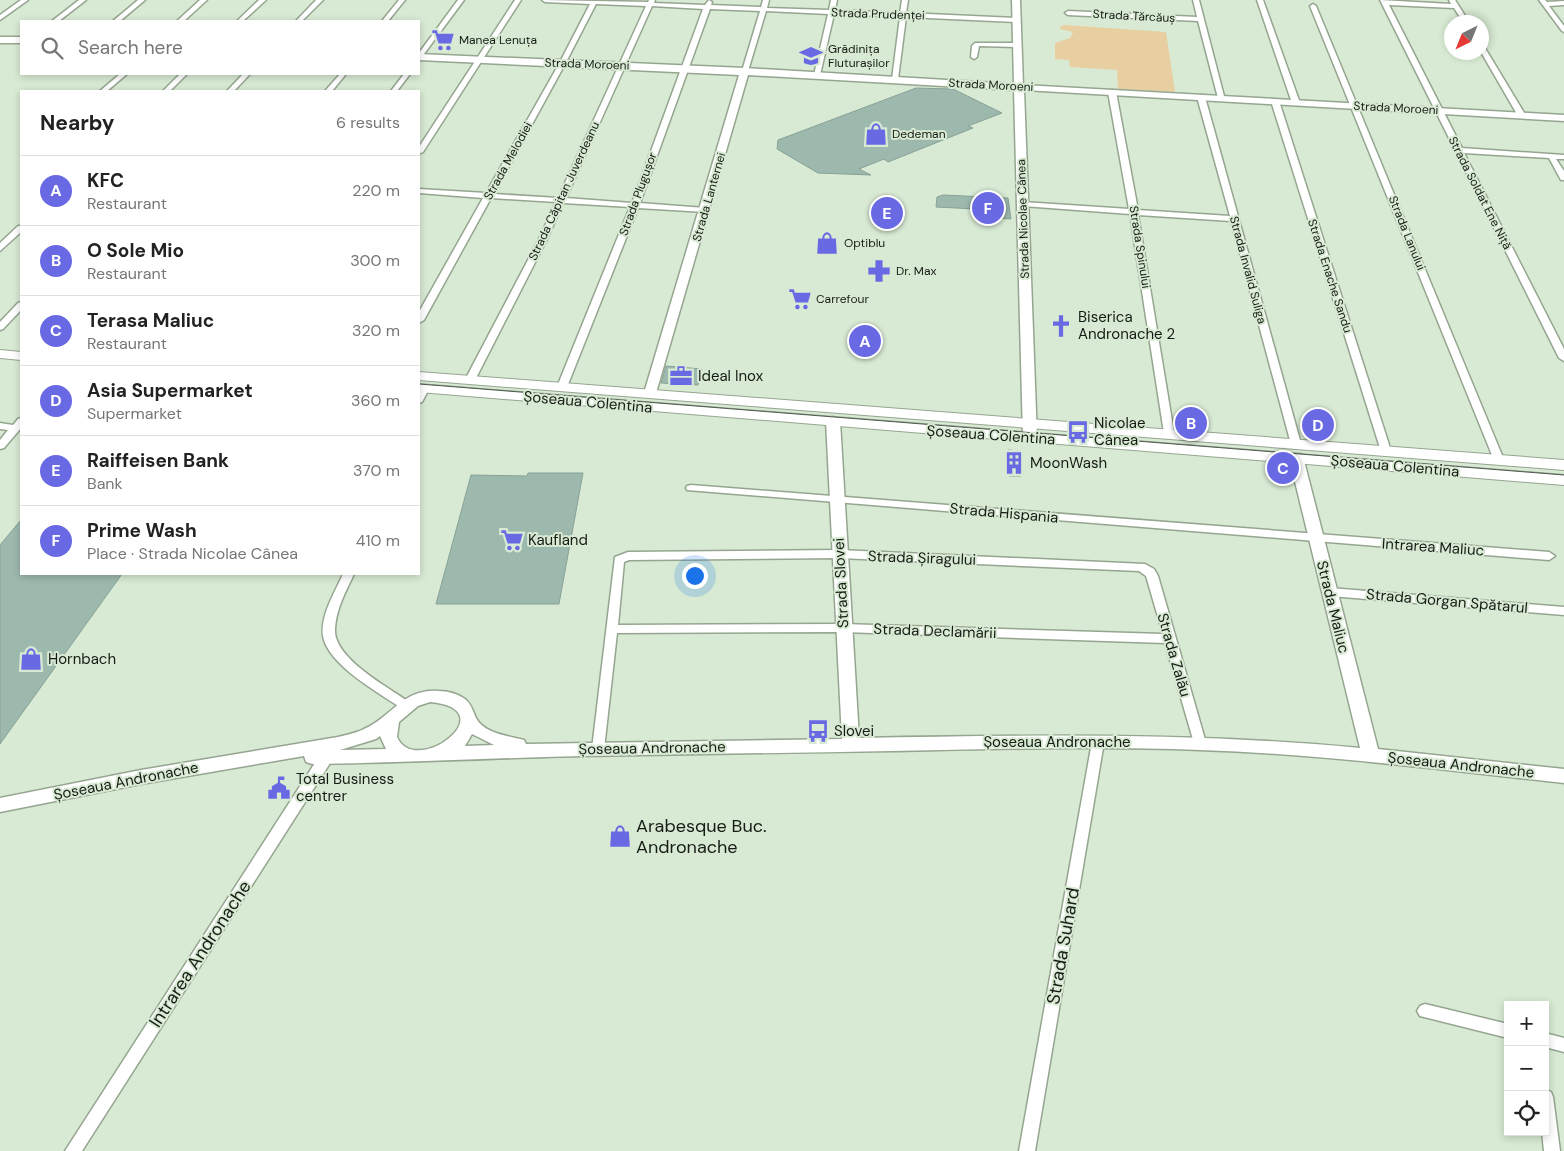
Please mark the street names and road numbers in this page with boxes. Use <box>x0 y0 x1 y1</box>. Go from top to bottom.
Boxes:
street label: Strada Prudenței <box>831 4 925 24</box>
street label: Strada Tărcăuș <box>1092 6 1176 26</box>
street label: Strada Moroeni <box>544 55 630 73</box>
street label: Strada Moroeni <box>948 75 1034 95</box>
street label: Strada Moroeni <box>1353 98 1439 118</box>
street label: Strada Melodiei <box>480 119 536 203</box>
street label: Strada Căpitan Juverdeanu <box>525 119 603 263</box>
street label: Strada Soldat Ene Niță <box>1445 134 1515 252</box>
street label: Strada Plugușor <box>616 150 661 238</box>
street label: Strada Lanternei <box>689 150 729 243</box>
street label: Strada Nicolae Cânea <box>1013 159 1033 279</box>
street label: Strada Lanului <box>1385 193 1429 273</box>
street label: Strada Spinului <box>1126 205 1154 290</box>
street label: Strada Invalid Suliga <box>1226 214 1270 326</box>
street label: Strada Enache Sandu <box>1304 217 1356 335</box>
street label: Șoseaua Colentina <box>523 386 653 418</box>
street label: Șoseaua Colentina <box>926 421 1056 449</box>
street label: Șoseaua Colentina <box>1330 450 1460 482</box>
street label: Strada Hispania <box>949 498 1059 528</box>
street label: Intrarea Maliuc <box>1381 533 1485 561</box>
street label: Strada Slovei <box>829 538 853 628</box>
street label: Strada Șiragului <box>867 546 977 570</box>
street label: Strada Maliuc <box>1312 559 1354 655</box>
street label: Strada Gorgan Spătarul <box>1365 584 1529 618</box>
street label: Strada Zalău <box>1153 611 1195 699</box>
street label: Strada Declamării <box>873 619 997 643</box>
street label: Șoseaua Andronache <box>983 732 1131 752</box>
street label: Șoseaua Andronache <box>578 737 726 759</box>
street label: Șoseaua Andronache <box>1387 747 1535 783</box>
street label: Șoseaua Andronache <box>52 757 200 805</box>
street label: Intrarea Andronache <box>143 876 257 1032</box>
street label: Strada Suhard <box>1041 886 1085 1006</box>

